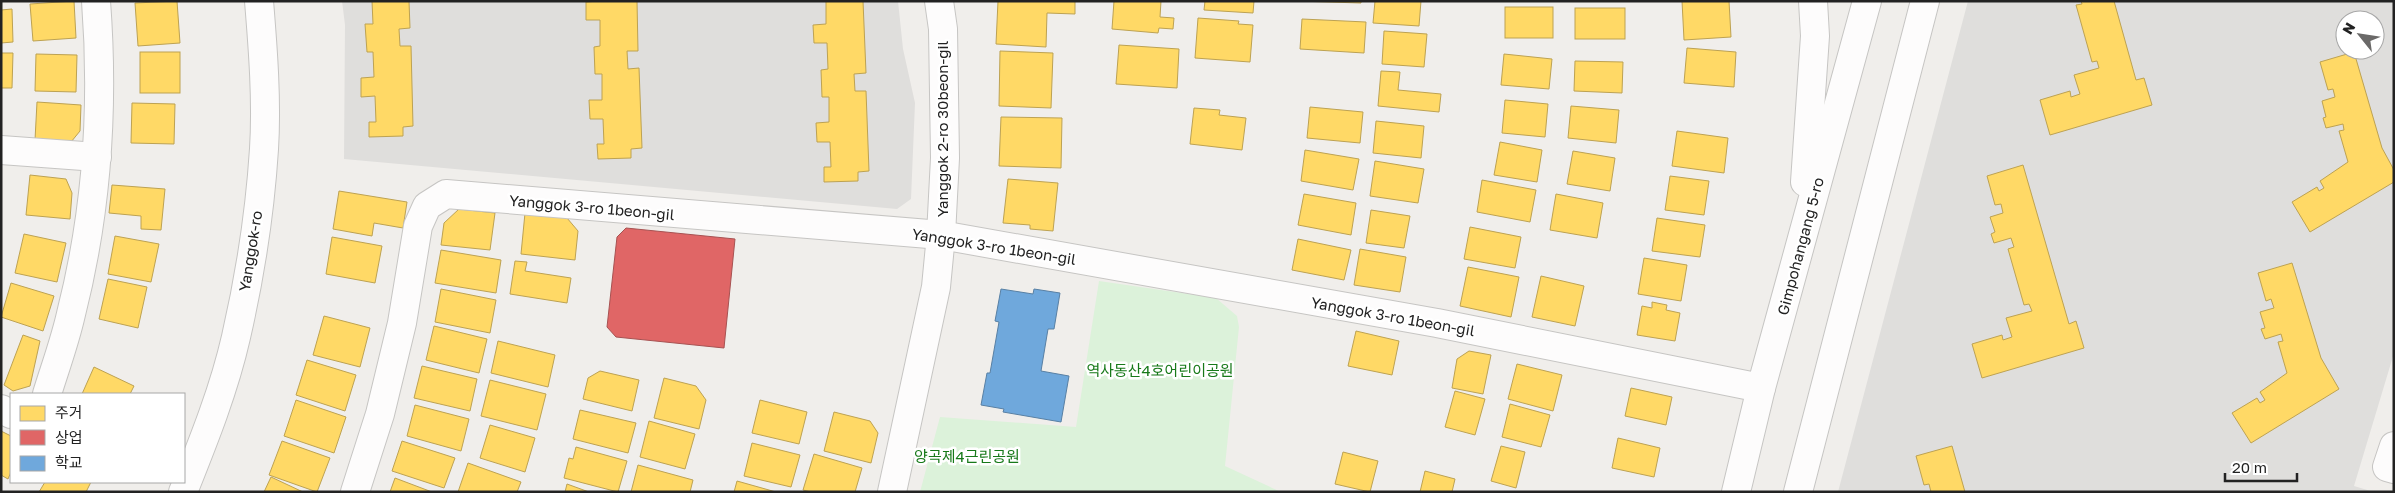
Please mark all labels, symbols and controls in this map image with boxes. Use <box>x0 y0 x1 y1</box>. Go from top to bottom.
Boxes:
north arrow <box>2335 10 2385 60</box>
text: N <box>2338 19 2358 37</box>
street label: Yanggok 2-ro 30beon-gil <box>933 41 951 217</box>
street label: Gimpohangang 5-ro <box>1773 175 1827 317</box>
street label: Yanggok 3-ro 1beon-gil <box>509 191 676 223</box>
street label: Yanggok-ro <box>235 209 265 293</box>
street label: Yanggok 3-ro 1beon-gil <box>911 224 1078 268</box>
street label: Yanggok 3-ro 1beon-gil <box>1310 293 1476 339</box>
park label: 역사동산4호어린이공원 <box>1086 361 1234 379</box>
legend <box>10 393 185 483</box>
text: 주거 <box>55 403 83 421</box>
text: 상업 <box>55 428 83 446</box>
park label: 양곡제4근린공원 <box>914 447 1020 465</box>
scale bar <box>2225 450 2298 482</box>
text: 학교 <box>55 453 83 471</box>
text: 20 m <box>2232 458 2267 476</box>

